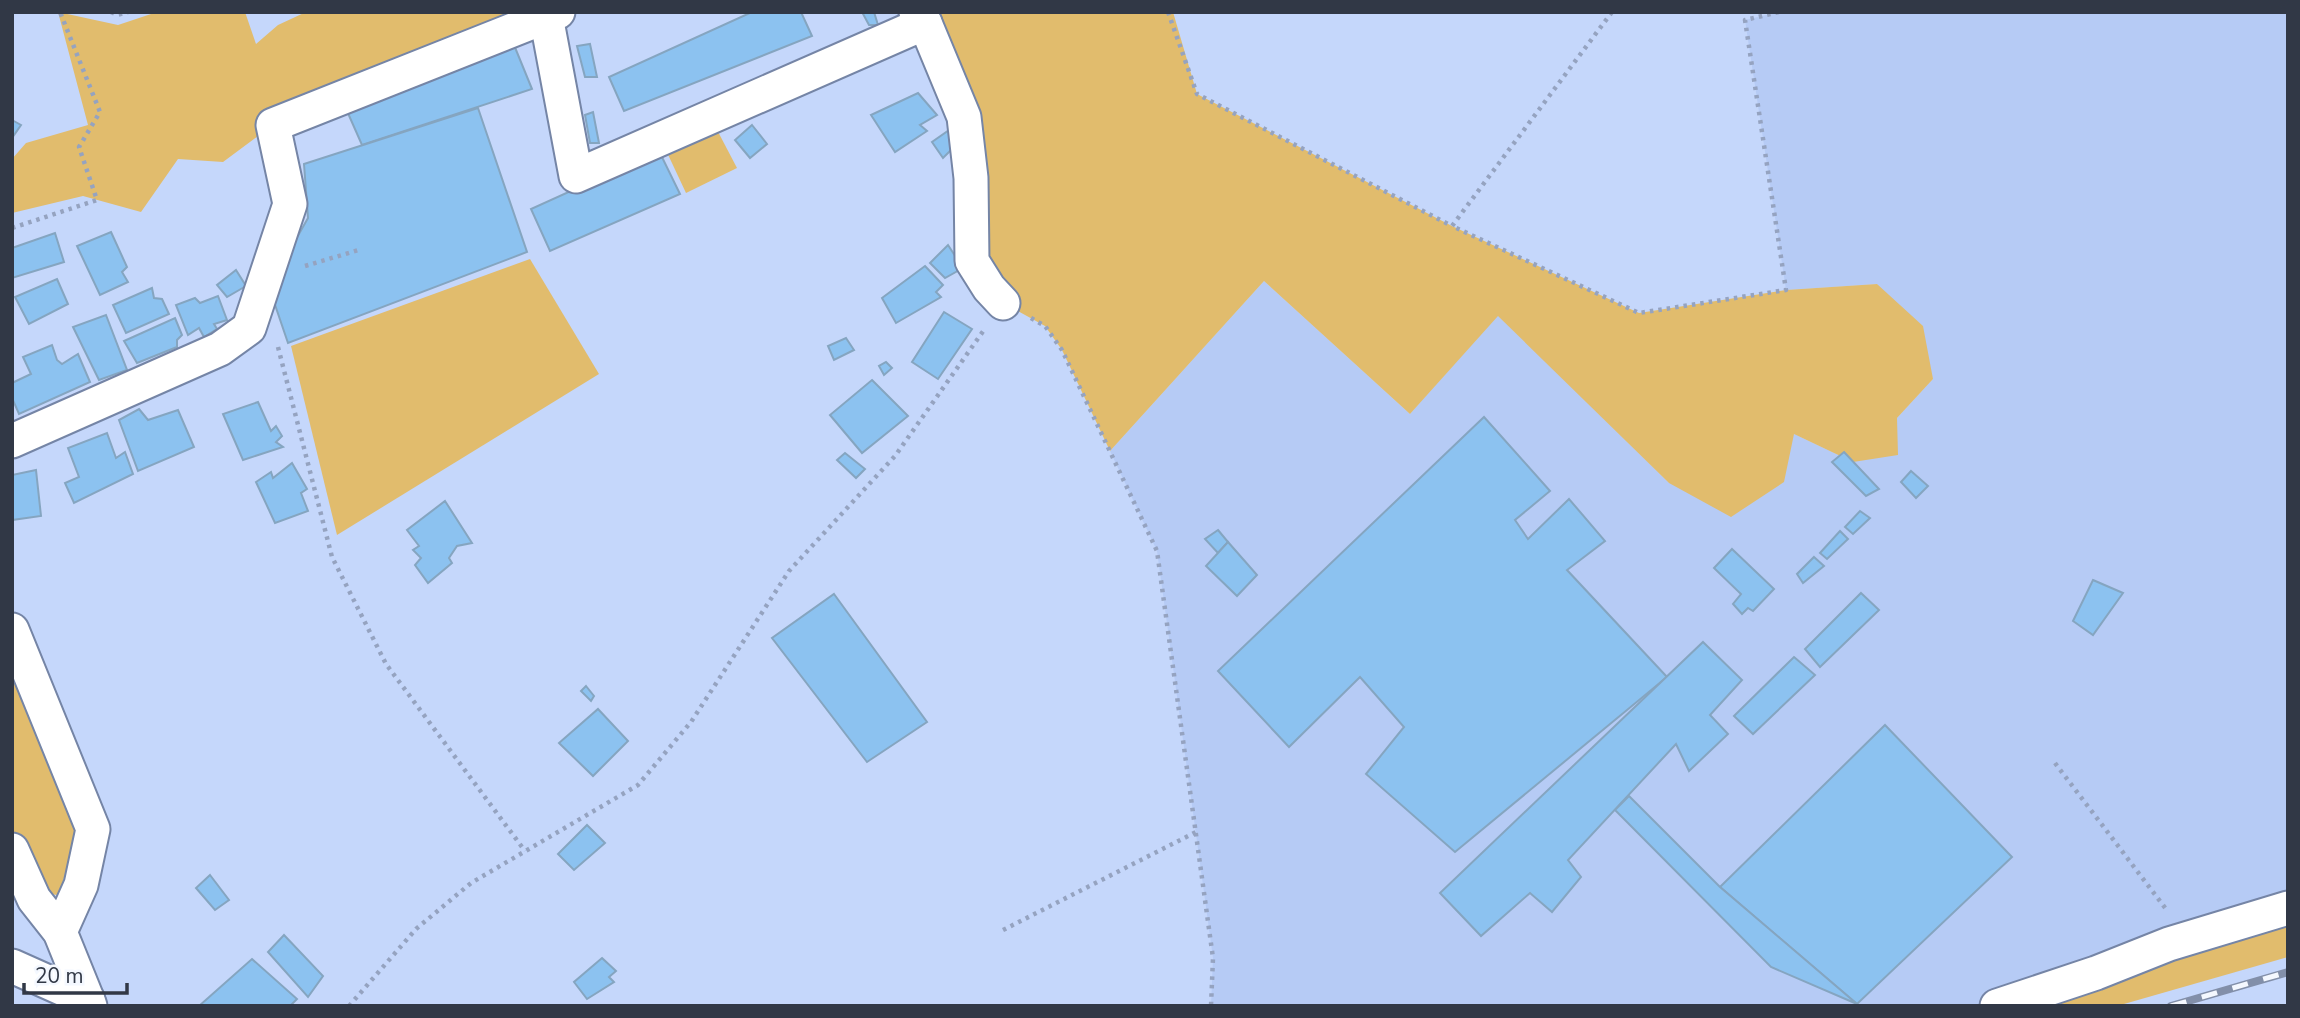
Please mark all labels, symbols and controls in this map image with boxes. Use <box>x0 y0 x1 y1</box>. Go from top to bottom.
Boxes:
scale bar <box>24 951 128 995</box>
text: 20 m <box>35 962 84 990</box>

